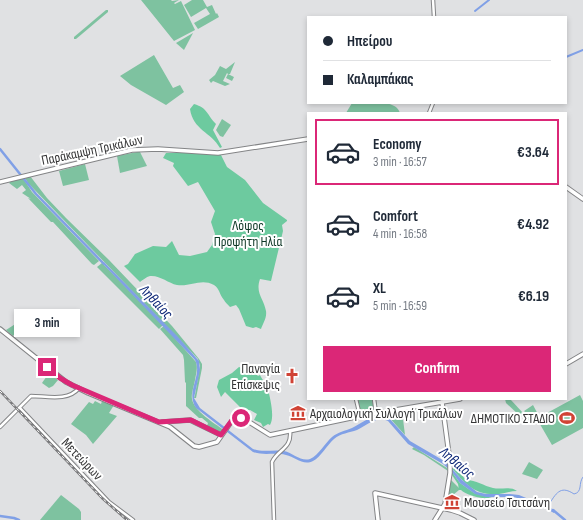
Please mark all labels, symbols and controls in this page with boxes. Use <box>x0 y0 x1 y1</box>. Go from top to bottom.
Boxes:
text: Ηπείρου <box>347 32 392 51</box>
text: Καλαμπάκας <box>347 70 414 89</box>
street label: Παράκαμψη Τρικάλων <box>40 131 145 169</box>
icon: car <box>325 134 361 170</box>
text: Economy <box>373 135 422 154</box>
text: €3.64 <box>517 143 549 162</box>
text: 3 min · 16:57 <box>373 154 427 170</box>
icon: car <box>325 206 361 242</box>
text: Comfort <box>373 207 418 226</box>
text: €4.92 <box>517 215 549 234</box>
park label: Λόφος Προφήτη Ηλία <box>214 217 282 250</box>
text: 4 min · 16:58 <box>373 226 427 242</box>
icon: car <box>325 278 361 314</box>
text: XL <box>373 279 386 298</box>
water label: Ληθαίος <box>134 280 177 323</box>
text: €6.19 <box>518 287 549 306</box>
text: 5 min · 16:59 <box>373 298 427 314</box>
callout: 3 min <box>14 309 80 337</box>
text: 3 min <box>35 315 59 331</box>
button: Confirm <box>323 346 551 392</box>
route end <box>38 358 56 376</box>
place label: Παναγία Επίσκεψις <box>231 360 280 393</box>
church icon: Παναγία Επίσκεψις <box>283 367 301 385</box>
museum icon: Αρχαιολογική Συλλογή Τρικάλων <box>289 404 307 422</box>
place label: Αρχαιολογική Συλλογή Τρικάλων <box>309 405 463 422</box>
route start <box>232 409 250 427</box>
sports icon: ΔΗΜΟΤΙΚΟ ΣΤΑΔΙΟ <box>558 409 576 427</box>
place label: ΔΗΜΟΤΙΚΟ ΣΤΑΔΙΟ <box>471 410 555 427</box>
street label: Μετεώρων <box>58 434 107 484</box>
water label: Ληθαίος <box>435 442 479 483</box>
museum icon: Μουσείο Τσιτσάνη <box>443 493 461 511</box>
place label: Μουσείο Τσιτσάνη <box>464 494 550 511</box>

